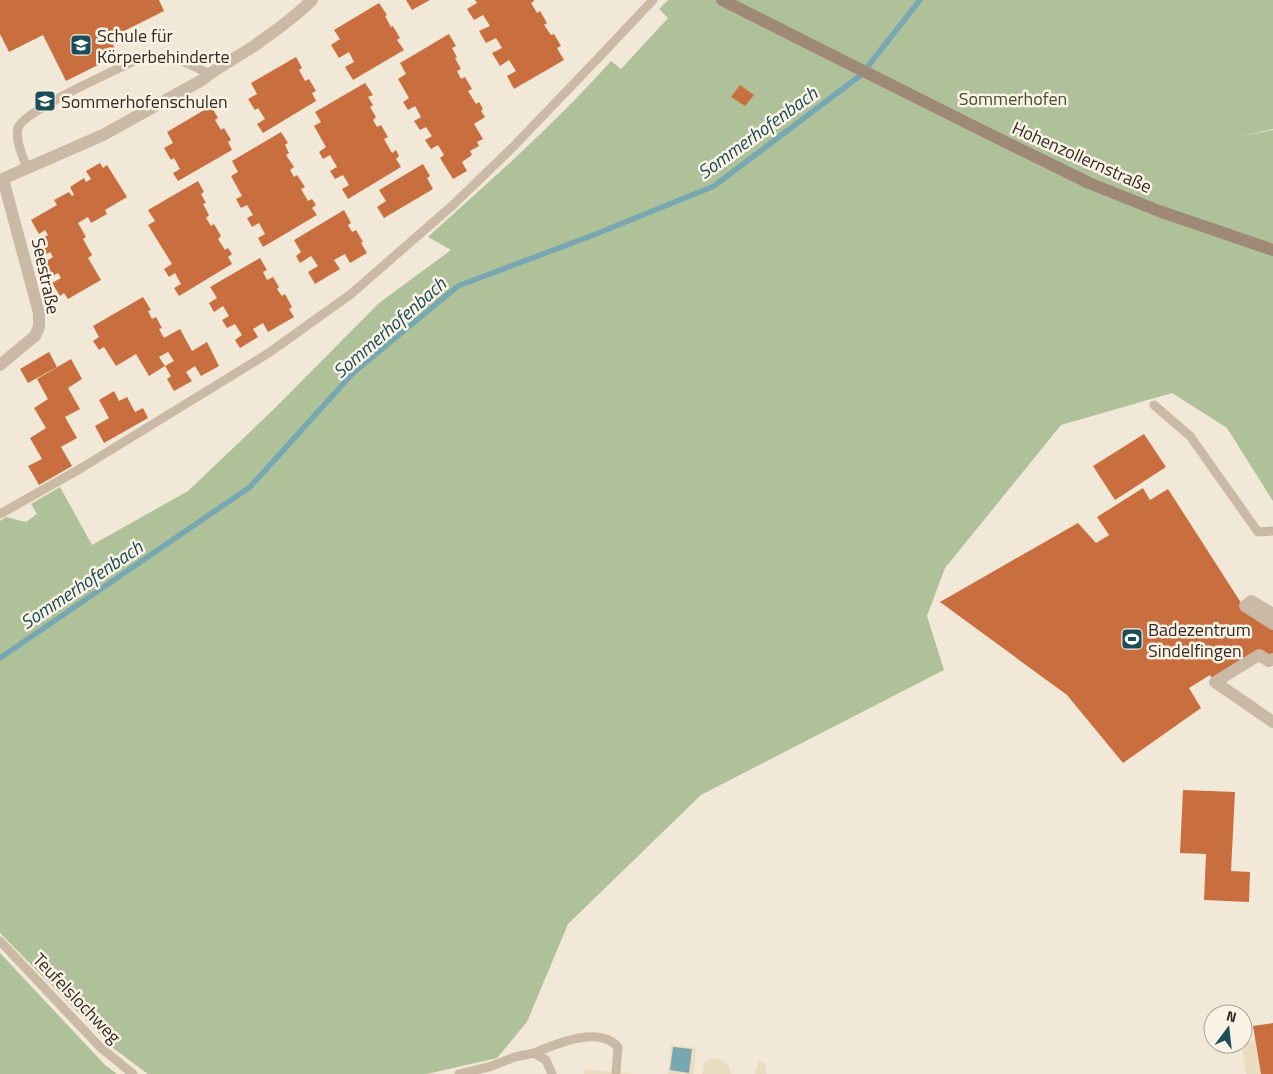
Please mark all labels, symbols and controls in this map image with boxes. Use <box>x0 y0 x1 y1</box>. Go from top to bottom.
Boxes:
place label: Schule für Körperbehinderte <box>97 22 230 70</box>
school or university icon: Schule für Körperbehinderte <box>69 33 93 57</box>
water label: Sommerhofenbach <box>691 78 823 185</box>
park label: Sommerhofen <box>959 85 1067 112</box>
place label: Sommerhofenschulen <box>61 88 228 115</box>
school or university icon: Sommerhofenschulen <box>33 89 57 113</box>
street label: Hohenzollernstraße <box>1008 114 1156 200</box>
street label: Seestraße <box>25 235 67 317</box>
water label: Sommerhofenbach <box>326 269 452 385</box>
water label: Sommerhofenbach <box>14 532 148 636</box>
place label: Badezentrum Sindelfingen <box>1148 616 1251 664</box>
sports icon: Badezentrum Sindelfingen <box>1120 627 1144 651</box>
street label: Teufelslochweg <box>27 947 127 1049</box>
north arrow <box>1203 1004 1253 1054</box>
text: N <box>1224 1005 1239 1027</box>

